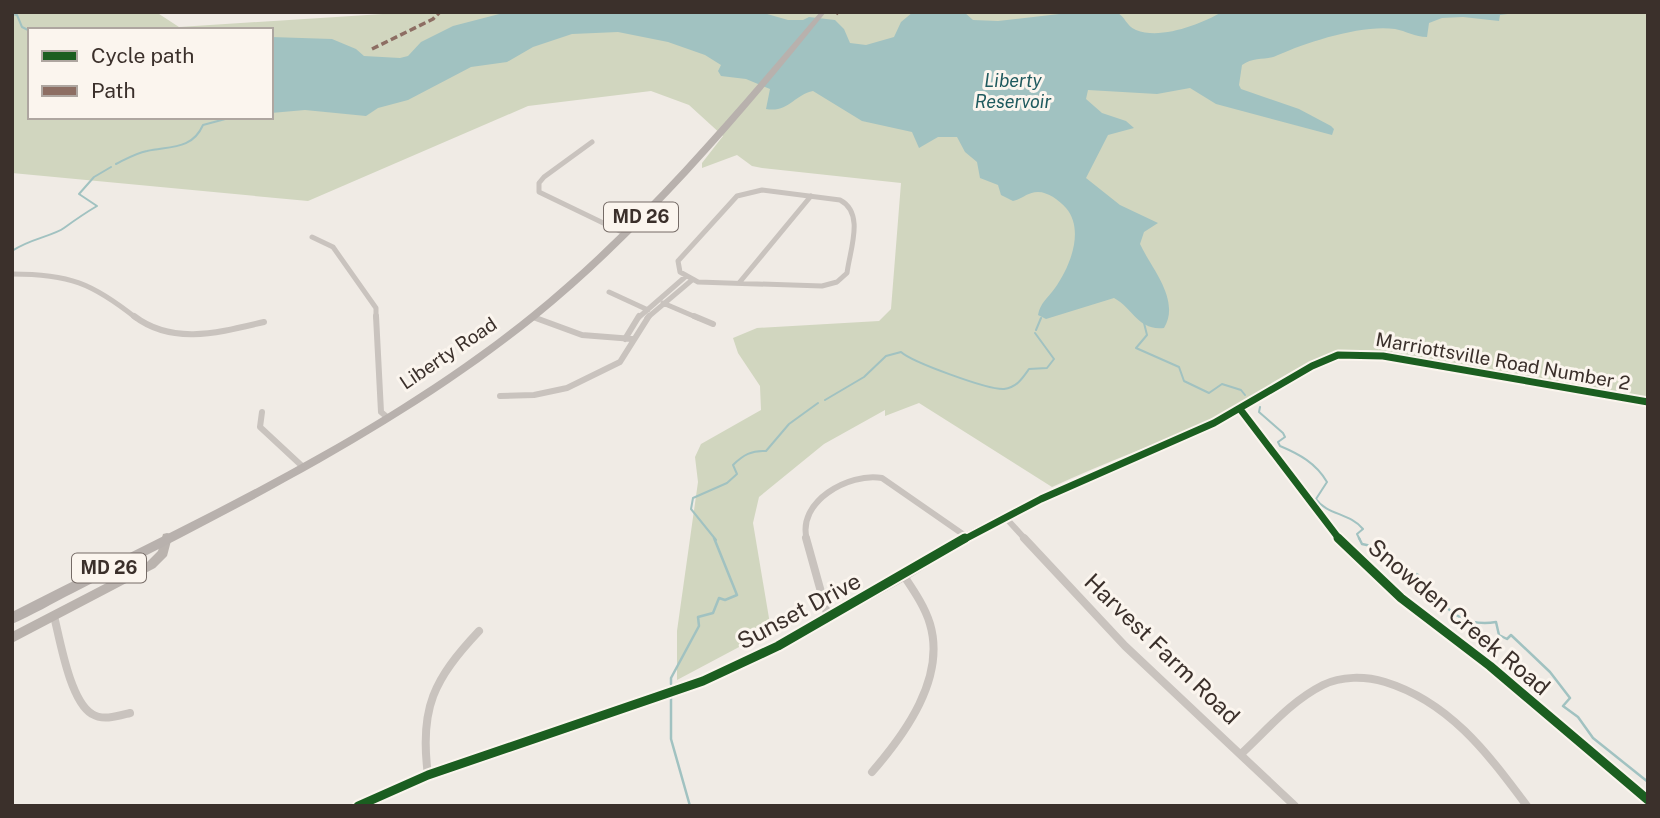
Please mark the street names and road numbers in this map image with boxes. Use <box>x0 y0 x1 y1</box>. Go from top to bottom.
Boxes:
road number: MD 26 <box>604 202 678 232</box>
street label: Liberty Road <box>395 313 501 393</box>
street label: Marriottsville Road Number 2 <box>1374 328 1632 394</box>
street label: Snowden Creek Road <box>1363 533 1556 700</box>
road number: MD 26 <box>72 554 146 582</box>
street label: Sunset Drive <box>732 567 865 654</box>
street label: Harvest Farm Road <box>1079 568 1245 730</box>

